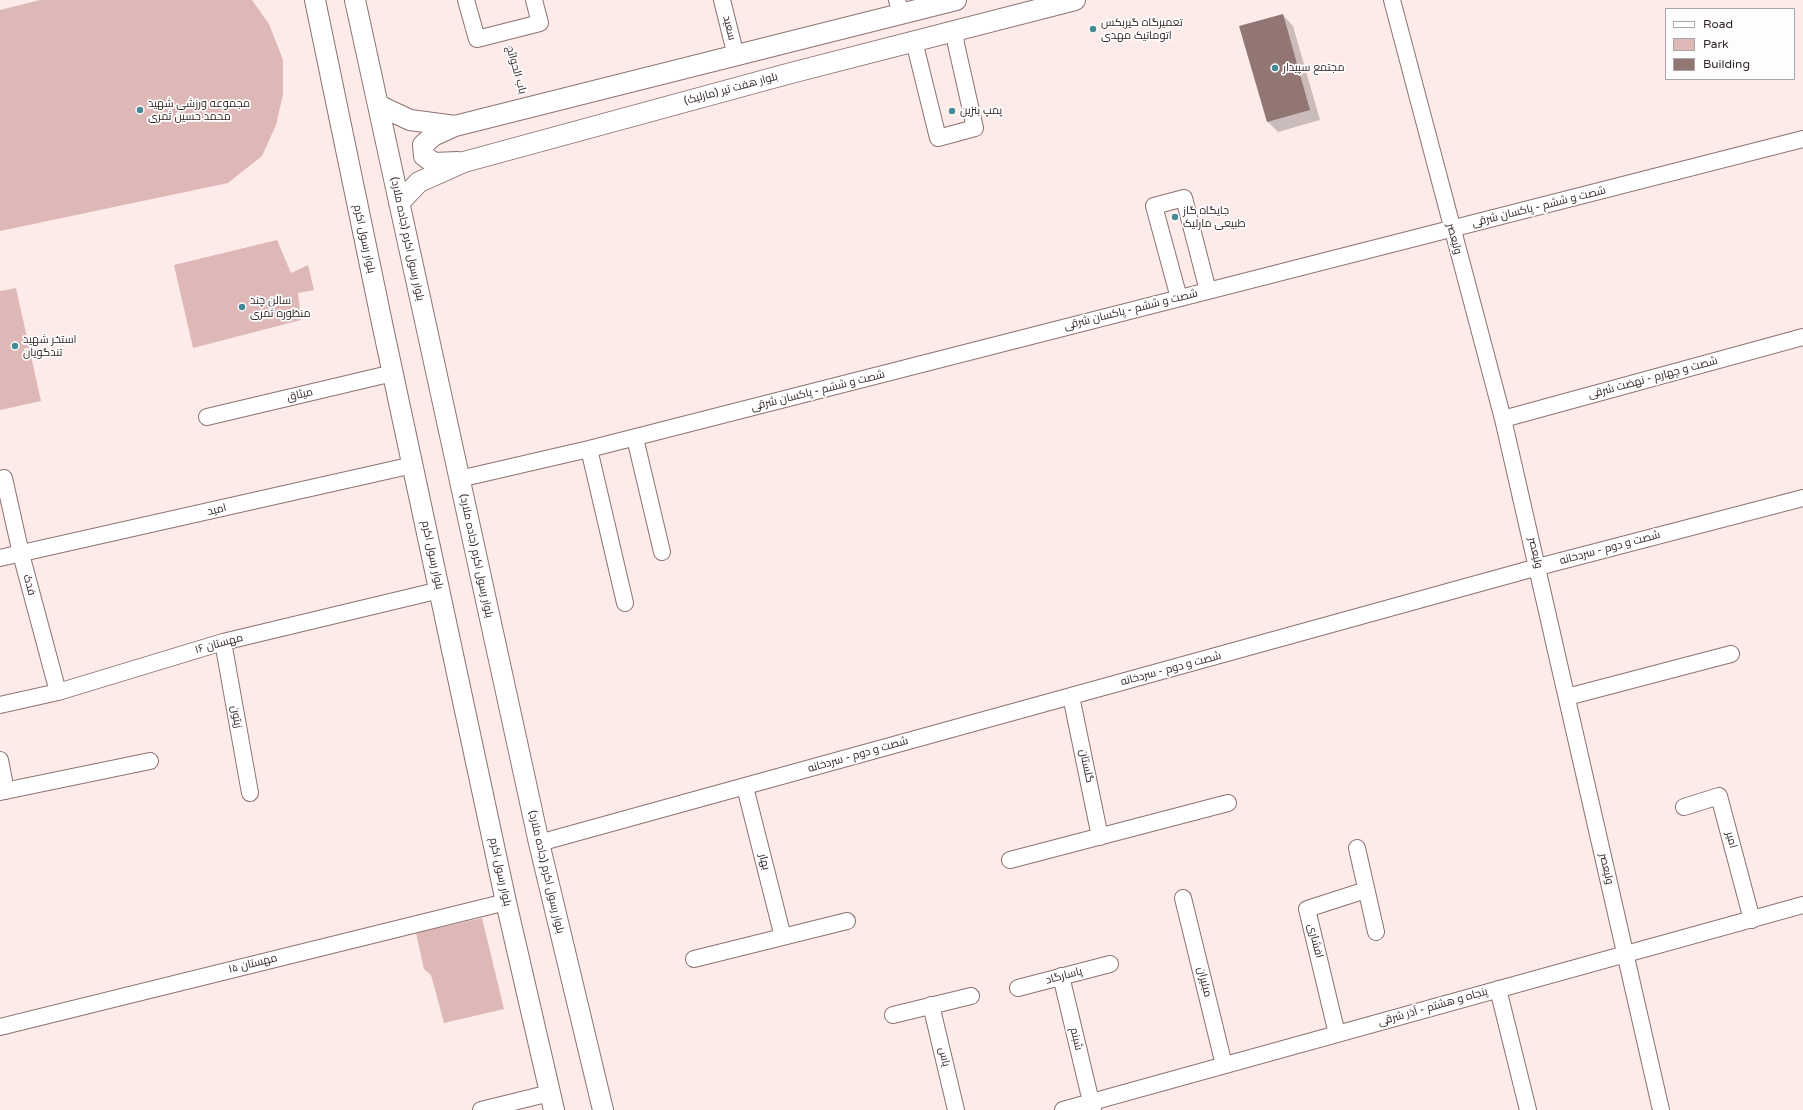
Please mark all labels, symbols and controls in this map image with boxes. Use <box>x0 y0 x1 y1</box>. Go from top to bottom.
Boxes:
legend <box>1665 8 1795 80</box>
street label: سعید <box>720 14 738 42</box>
place label: تعمیرگاه گیربکس اتوماتیک مهدی <box>1101 16 1183 42</box>
text: Road <box>1703 17 1733 31</box>
marker: تعمیرگاه گیربکس اتوماتیک مهدی <box>1088 24 1098 34</box>
text: Park <box>1703 37 1729 51</box>
street label: باب الحوائج <box>503 44 529 96</box>
text: Building <box>1703 57 1750 71</box>
place label: مجتمع سپیدار <box>1283 61 1344 75</box>
marker: مجتمع سپیدار <box>1270 63 1280 73</box>
street label: بلوار هفت تیر (مارلیک) <box>683 70 779 108</box>
place label: مجموعه ورزشی شهید محمد حسین ثمری <box>148 97 250 123</box>
place label: پمپ بنزین <box>960 104 1002 118</box>
marker: مجموعه ورزشی شهید محمد حسین ثمری <box>135 105 145 115</box>
marker: پمپ بنزین <box>947 106 957 116</box>
street label: بلوار رسول اکرم (جاده ملارد) <box>387 176 427 302</box>
street label: شصت و ششم - پاکسان شرقی <box>1471 184 1607 230</box>
street label: بلوار رسول اکرم <box>350 203 378 275</box>
place label: جایگاه گاز طبیعی مارلیک <box>1183 204 1246 230</box>
marker: جایگاه گاز طبیعی مارلیک <box>1170 212 1180 222</box>
street label: ولیعصر <box>1444 222 1464 256</box>
street label: شصت و ششم - پاکسان شرقی <box>1063 287 1199 333</box>
place label: سالن چند منظوره ثمری <box>250 294 311 320</box>
marker: سالن چند منظوره ثمری <box>237 302 247 312</box>
place label: استخر شهید تندگویان <box>23 333 77 359</box>
marker: استخر شهید تندگویان <box>10 341 20 351</box>
street label: شصت و چهارم - نهضت شرقی <box>1587 354 1719 402</box>
street label: شصت و ششم - پاکسان شرقی <box>750 368 886 414</box>
street label: میثاق <box>286 386 314 404</box>
street label: بلوار رسول اکرم (جاده ملارد) <box>456 493 496 619</box>
street label: امید <box>206 501 228 519</box>
street label: بلوار رسول اکرم <box>418 519 446 591</box>
street label: شصت و دوم - سردخانه <box>1558 528 1662 568</box>
street label: ولیعصر <box>1525 536 1545 570</box>
street label: فدک <box>20 573 38 597</box>
street label: مهستان ۱۶ <box>194 631 244 657</box>
street label: شصت و دوم - سردخانه <box>1119 649 1223 689</box>
street label: زیتون <box>228 705 244 729</box>
street label: شصت و دوم - سردخانه <box>806 734 910 776</box>
street label: گلستان <box>1076 748 1096 784</box>
street label: بلوار رسول اکرم (جاده ملارد) <box>525 809 567 935</box>
street label: امیر <box>1722 830 1740 850</box>
street label: بلوار رسول اکرم <box>486 836 514 908</box>
street label: بهار <box>756 852 772 872</box>
street label: ولیعصر <box>1596 852 1616 886</box>
street label: افشاری <box>1304 922 1326 960</box>
street label: مهستان ۱۵ <box>227 952 279 976</box>
street label: پاسارگاد <box>1044 965 1084 987</box>
street label: مبلیران <box>1194 966 1214 998</box>
street label: پنجاه و هشتم - آذر شرقی <box>1377 985 1489 1029</box>
street label: شبنم <box>1067 1026 1085 1052</box>
street label: یاس <box>935 1046 953 1068</box>

